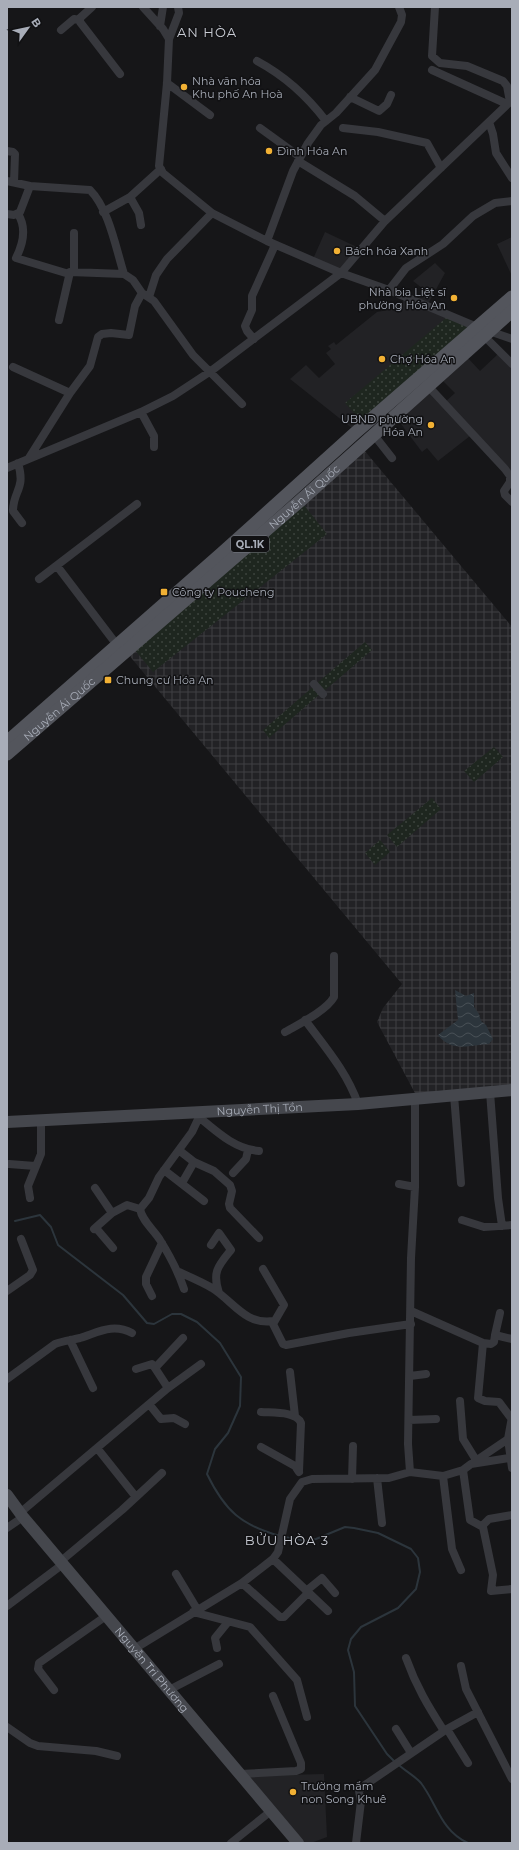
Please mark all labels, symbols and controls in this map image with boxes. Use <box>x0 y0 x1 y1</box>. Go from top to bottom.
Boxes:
north arrow <box>8 8 48 48</box>
text: B <box>28 15 45 30</box>
district label: AN HÒA <box>177 24 237 40</box>
place label: Nhà văn hóa Khu phố An Hoà <box>192 74 283 101</box>
marker: Nhà văn hóa Khu phố An Hoà <box>179 82 189 92</box>
place label: Đình Hóa An <box>277 144 347 158</box>
marker: Đình Hóa An <box>264 146 274 156</box>
place label: Bách hóa Xanh <box>345 244 428 258</box>
marker: Bách hóa Xanh <box>332 246 342 256</box>
place label: Nhà bia Liệt sĩ phường Hóa An <box>359 285 446 312</box>
marker: Nhà bia Liệt sĩ phường Hóa An <box>449 293 459 303</box>
place label: Chợ Hóa An <box>390 352 456 366</box>
marker: Chợ Hóa An <box>377 354 387 364</box>
place label: UBND phường Hóa An <box>341 412 423 439</box>
marker: UBND phường Hóa An <box>426 420 436 430</box>
street label: Nguyễn Ái Quốc <box>266 462 343 532</box>
road number: QL.1K <box>231 536 269 552</box>
place label: Công ty Poucheng <box>172 585 274 599</box>
marker: Công ty Poucheng <box>159 587 169 597</box>
place label: Chung cư Hóa An <box>116 673 214 687</box>
street label: Nguyễn Ái Quốc <box>21 674 98 744</box>
marker: Chung cư Hóa An <box>103 675 113 685</box>
street label: Nguyễn Thị Tồn <box>216 1100 303 1118</box>
district label: BỬU HÒA 3 <box>245 1532 329 1548</box>
street label: Nguyễn Tri Phương <box>112 1624 192 1715</box>
place label: Trường mầm non Song Khuê <box>301 1779 387 1806</box>
marker: Trường mầm non Song Khuê <box>288 1787 298 1797</box>

